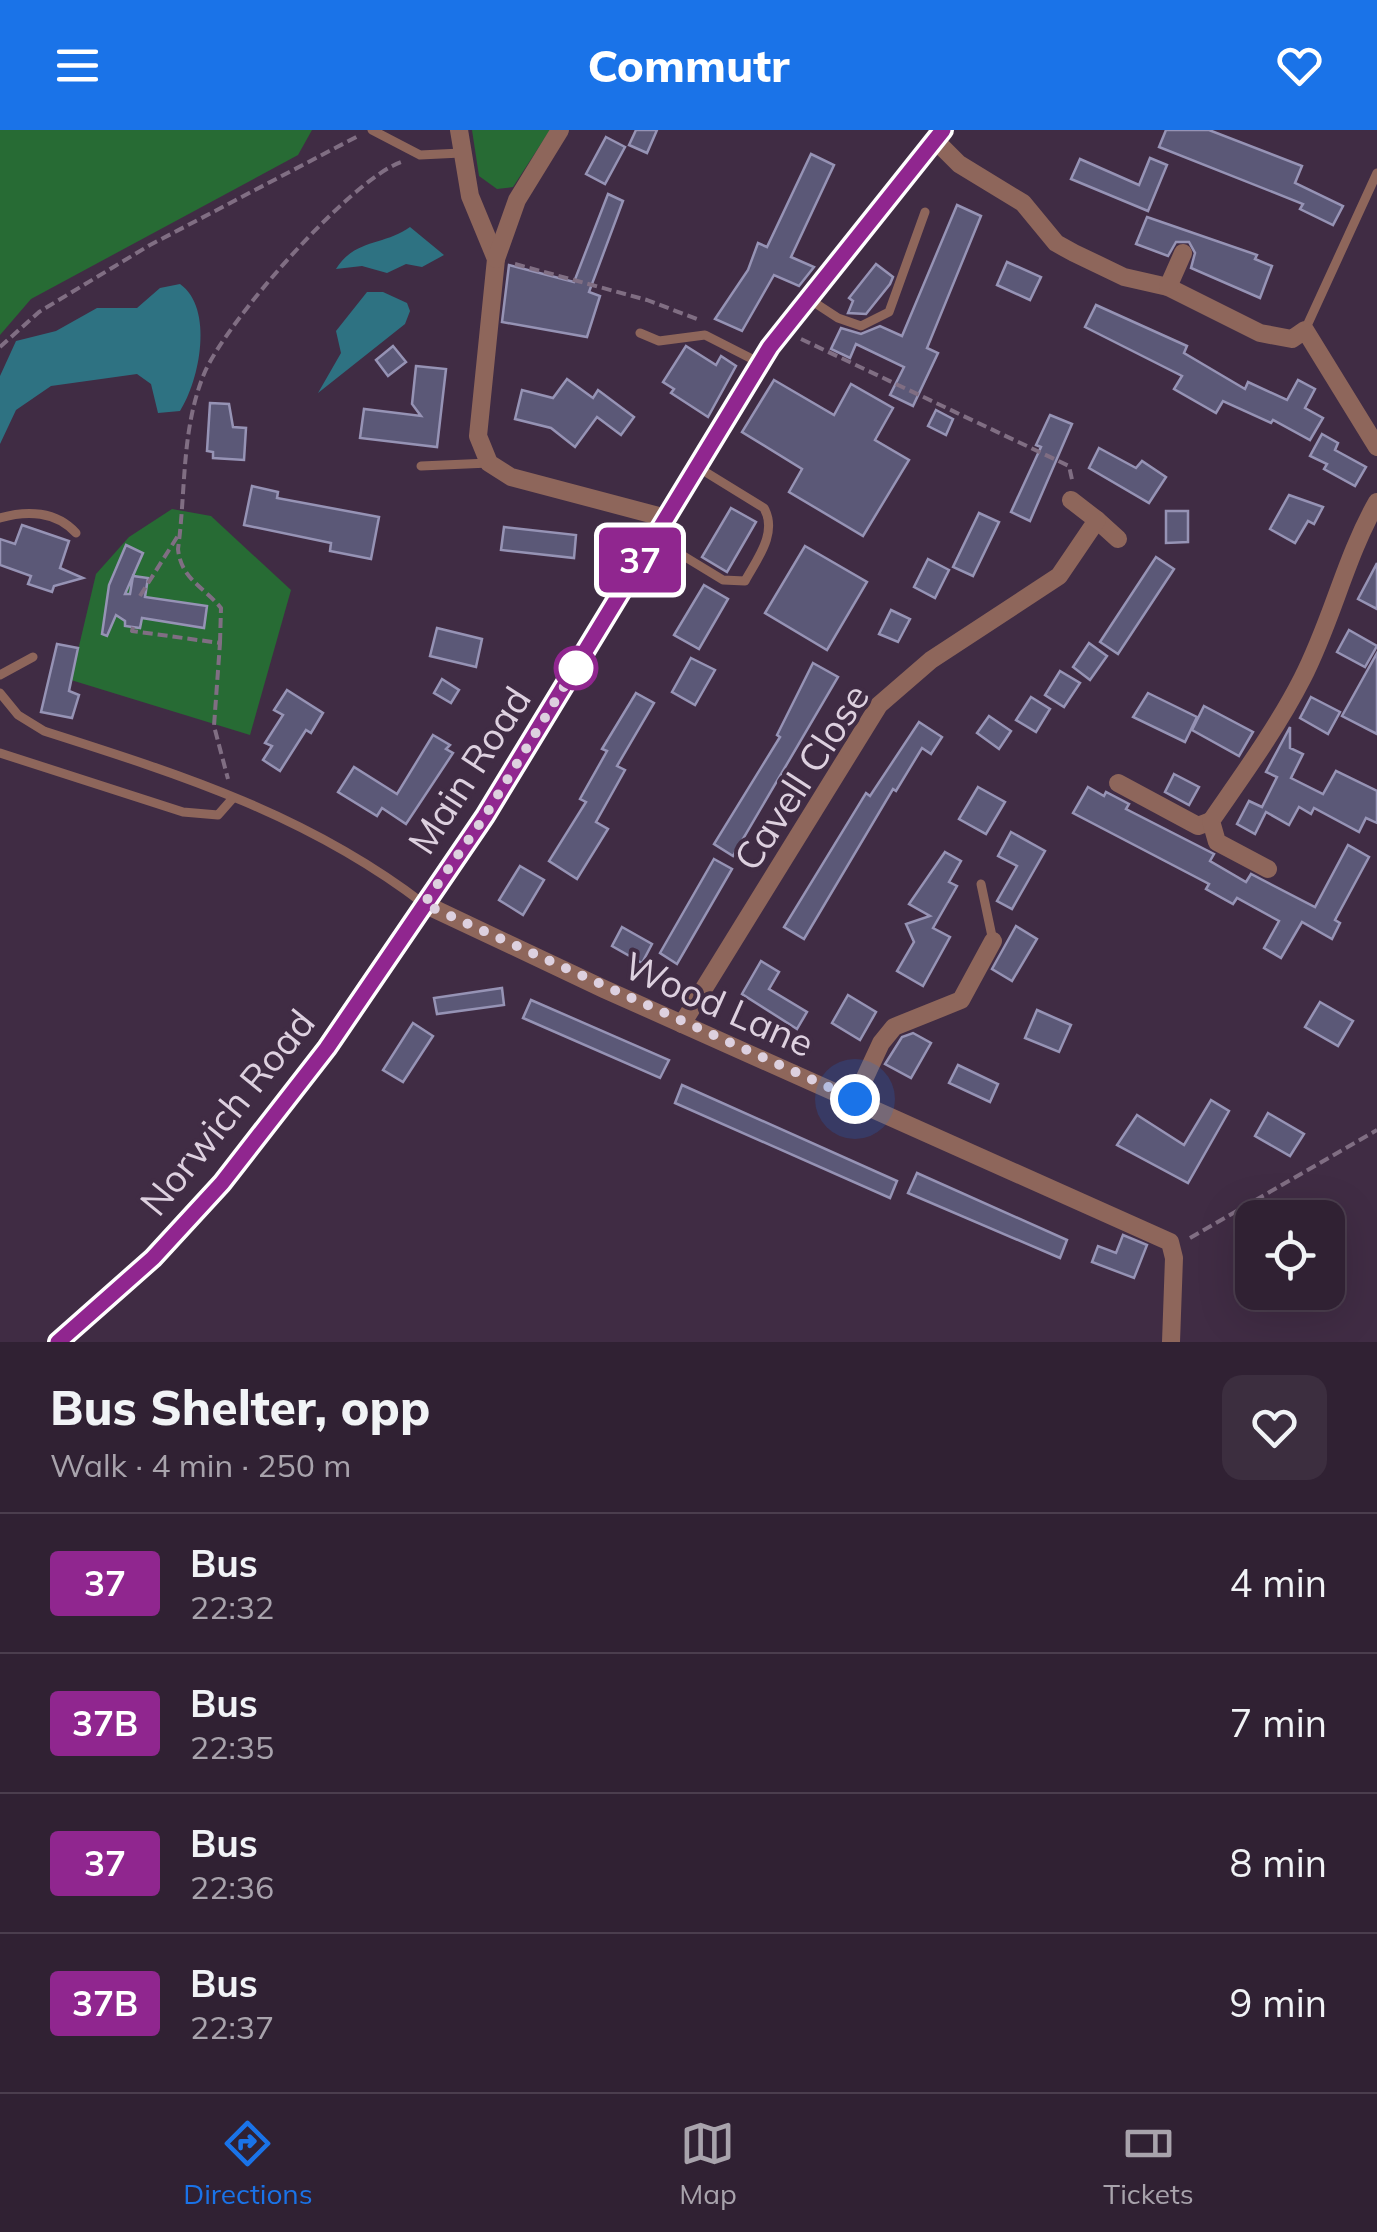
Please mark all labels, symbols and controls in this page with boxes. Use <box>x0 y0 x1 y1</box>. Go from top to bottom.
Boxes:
text: Commutr <box>587 37 790 93</box>
icon: menu <box>50 38 105 93</box>
icon: heart <box>1272 38 1327 93</box>
line badge: 37 <box>595 528 685 592</box>
text: 37 <box>619 538 661 582</box>
unlabelled marker <box>555 647 597 689</box>
street label: Cavell Close <box>723 675 879 879</box>
street label: Main Road <box>397 677 541 863</box>
street label: Wood Lane <box>617 941 821 1067</box>
street label: Norwich Road <box>129 999 325 1225</box>
your location <box>830 1074 880 1124</box>
map controls <box>1235 1200 1345 1310</box>
button: locate <box>1235 1200 1345 1310</box>
button: heart <box>1222 1375 1327 1480</box>
text: Bus Shelter, opp <box>50 1377 430 1437</box>
text: Walk · 4 min · 250 m <box>50 1445 351 1485</box>
text: Bus <box>190 1539 258 1587</box>
text: 4 min <box>1230 1559 1327 1607</box>
text: 37 <box>84 1561 126 1605</box>
text: 22:32 <box>190 1587 274 1627</box>
text: Bus <box>190 1679 258 1727</box>
text: 7 min <box>1230 1699 1327 1747</box>
text: 37B <box>72 1701 138 1745</box>
text: 22:35 <box>190 1727 274 1767</box>
text: Bus <box>190 1819 258 1867</box>
text: 8 min <box>1230 1839 1327 1887</box>
text: 37 <box>84 1841 126 1885</box>
text: 22:36 <box>190 1867 274 1907</box>
text: Bus <box>190 1959 258 2007</box>
text: 9 min <box>1230 1979 1327 2027</box>
text: 37B <box>72 1981 138 2025</box>
text: 22:37 <box>190 2007 274 2047</box>
tab: Directions <box>183 2116 313 2211</box>
tab: Map <box>679 2116 737 2211</box>
tab: Tickets <box>1103 2116 1194 2211</box>

